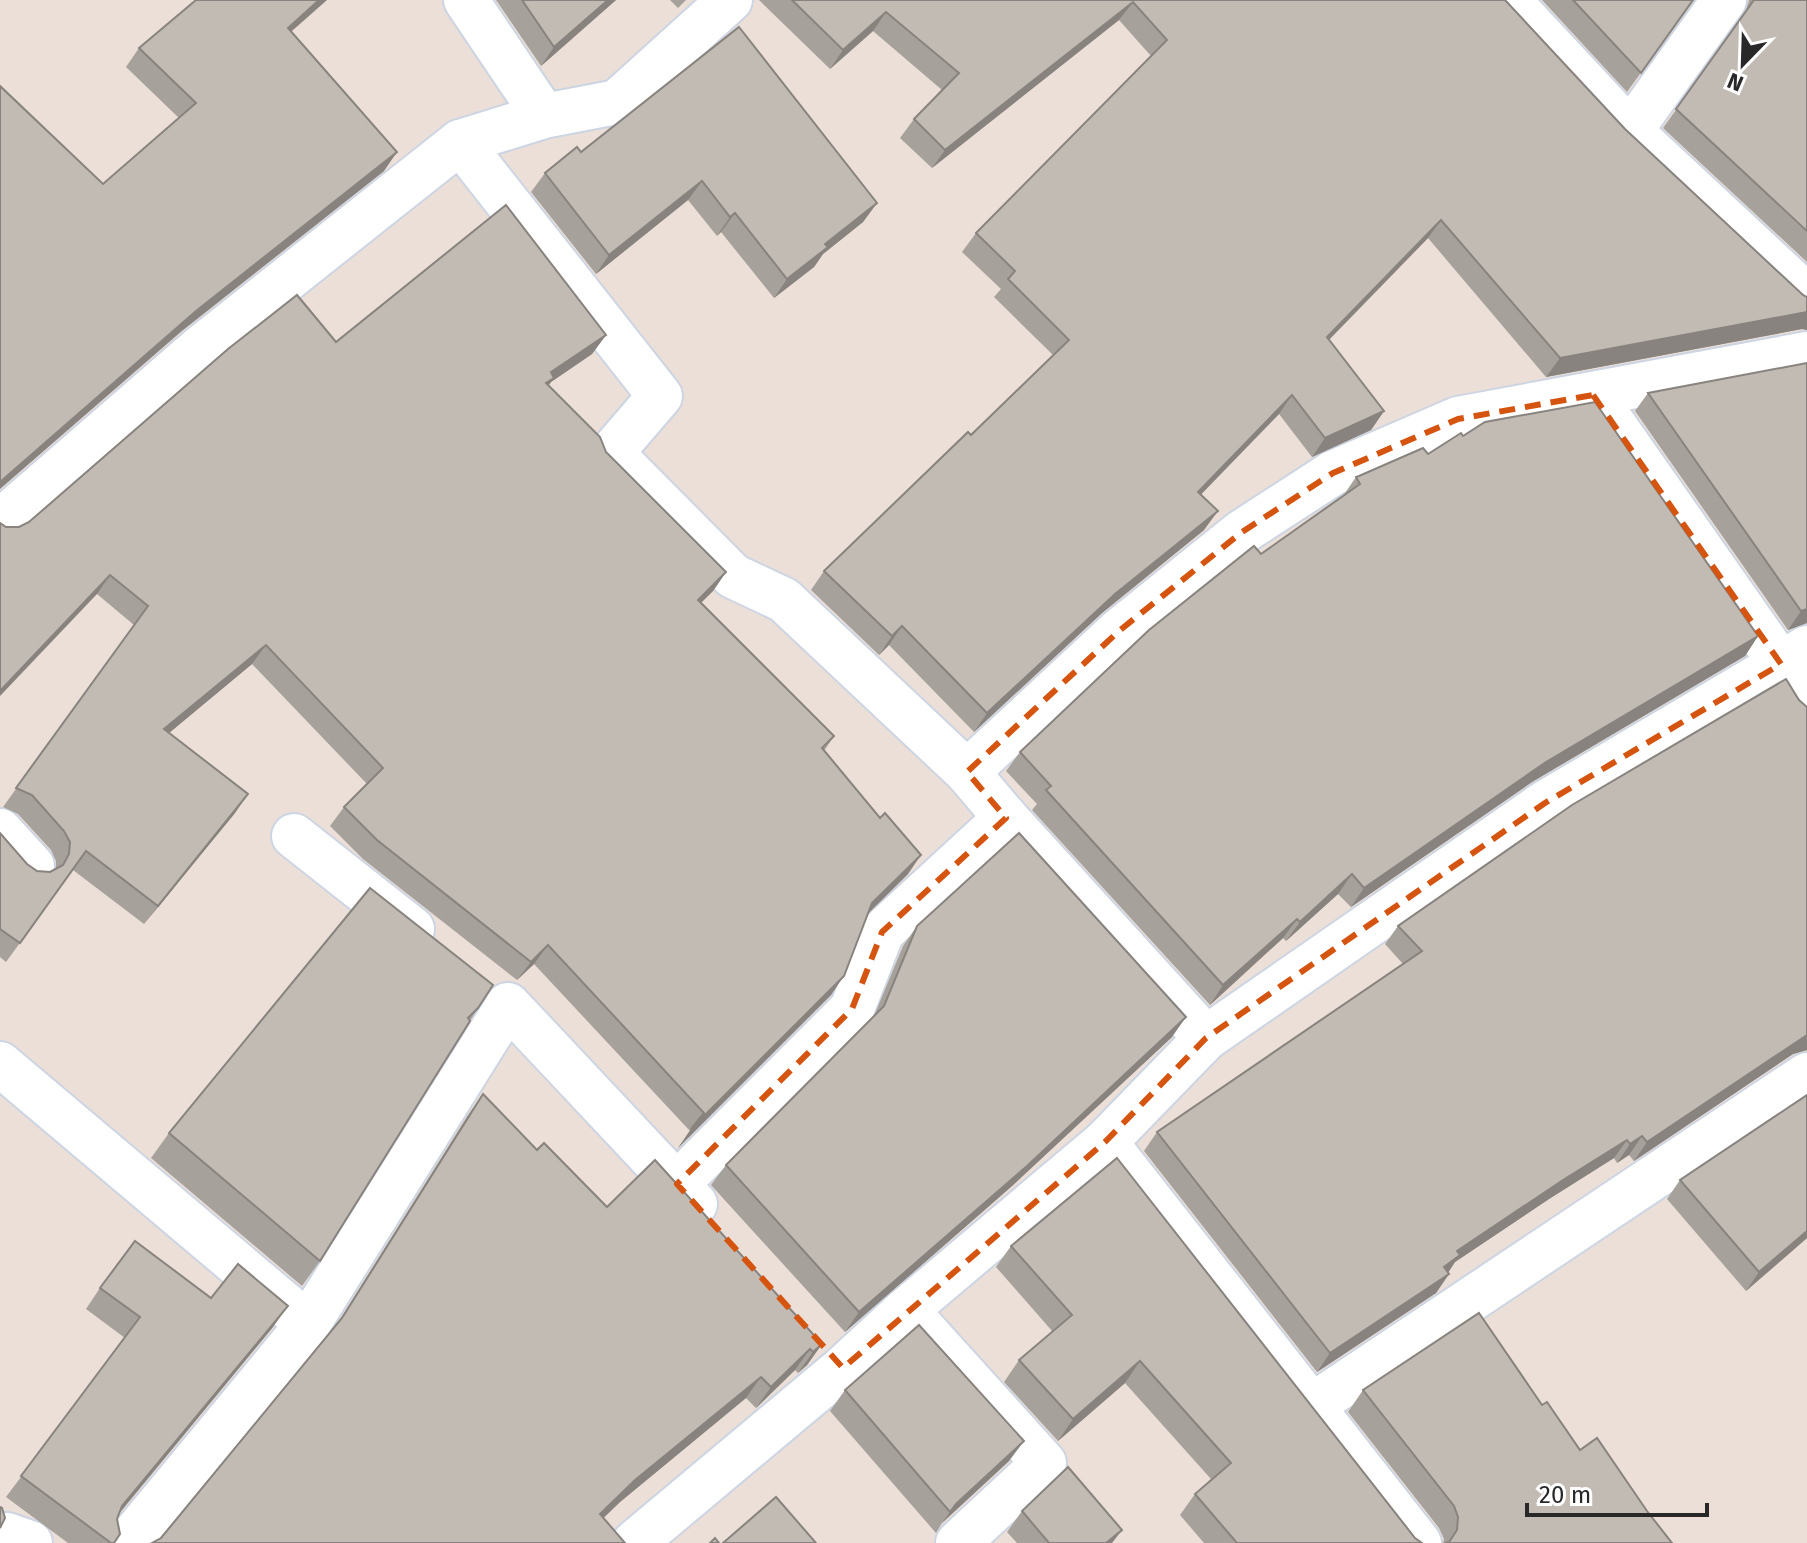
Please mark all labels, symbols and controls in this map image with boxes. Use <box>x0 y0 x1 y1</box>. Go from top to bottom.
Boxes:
north arrow <box>1703 24 1783 104</box>
text: N <box>1723 67 1747 97</box>
scale bar <box>1527 1467 1707 1517</box>
text: 20 m <box>1539 1481 1591 1509</box>

